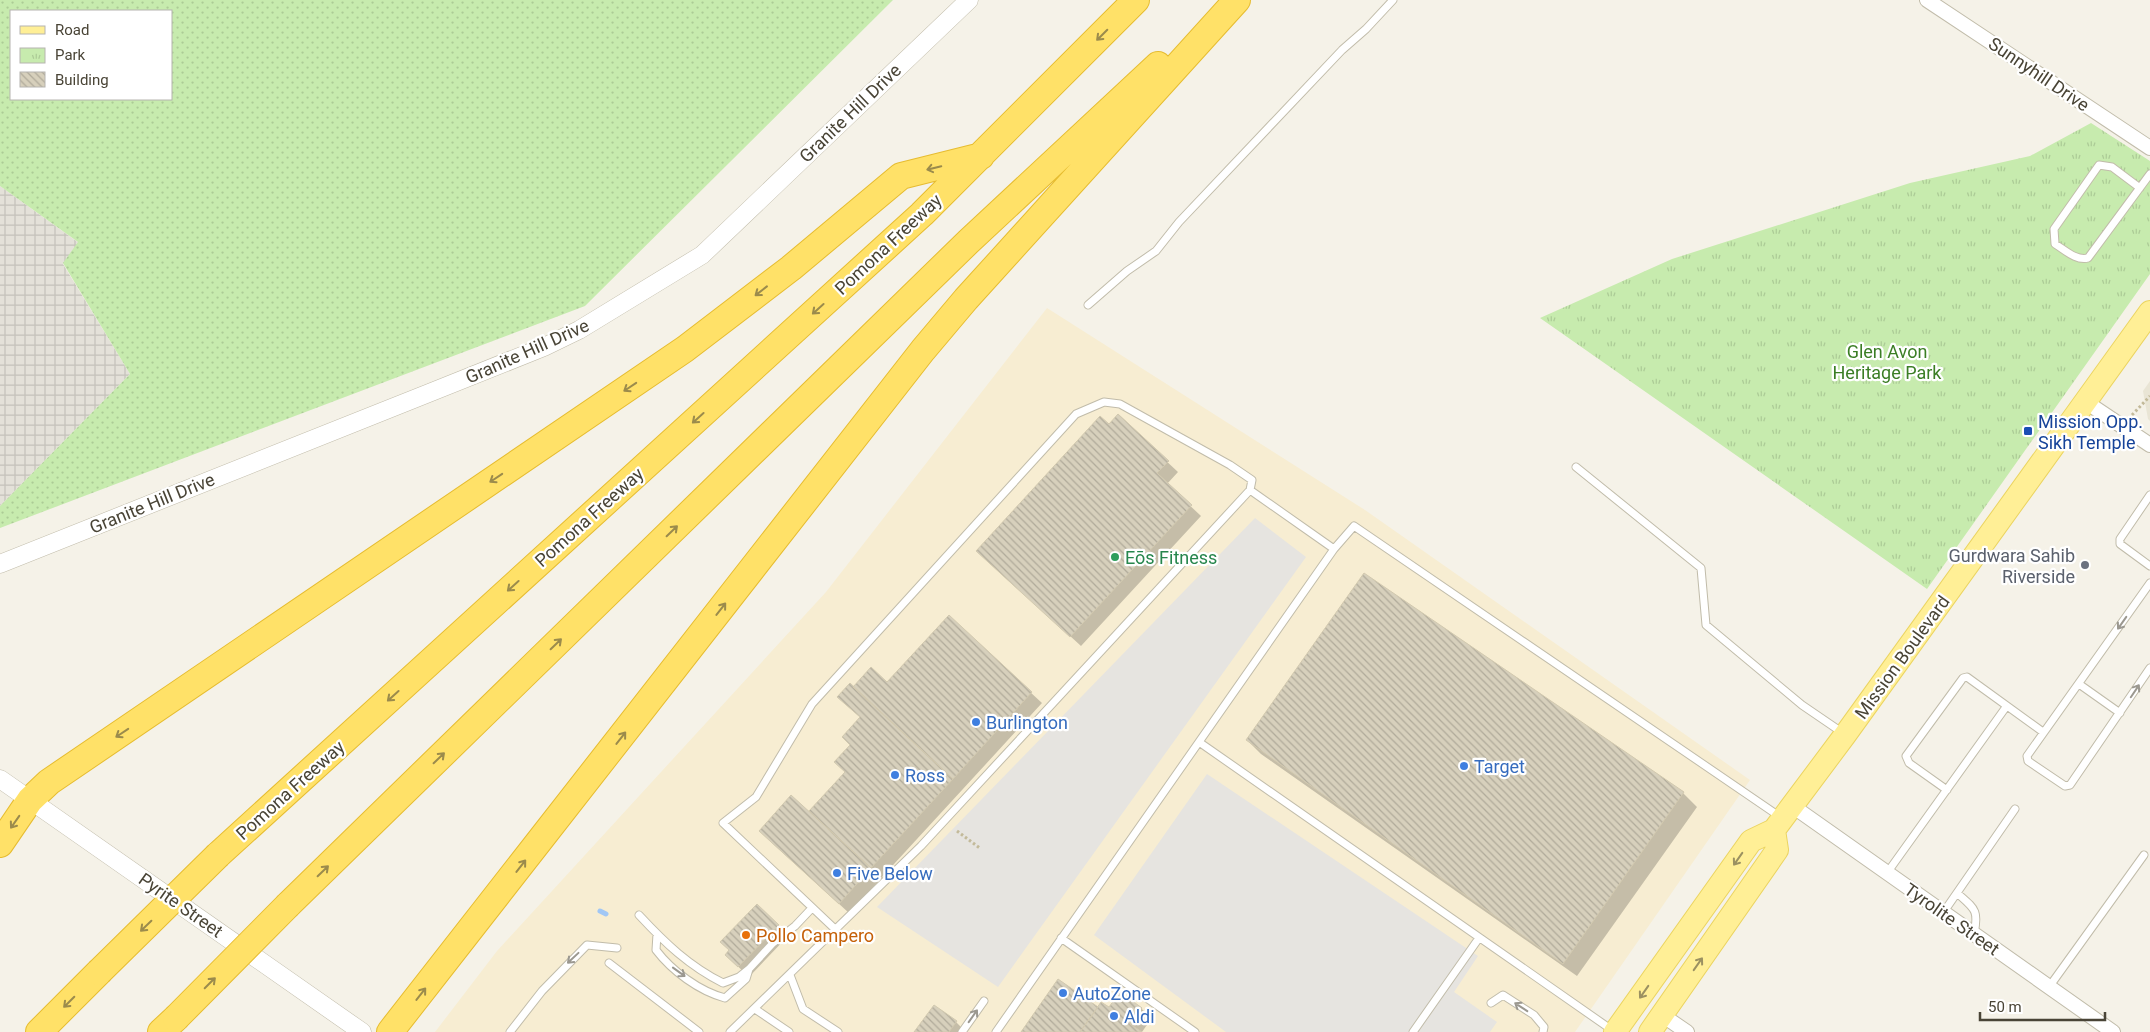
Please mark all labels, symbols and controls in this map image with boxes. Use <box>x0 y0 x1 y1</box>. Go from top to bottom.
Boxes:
legend <box>10 10 172 100</box>
text: Road <box>55 21 89 39</box>
one-way arrow <box>1096 28 1108 41</box>
street label: Sunnyhill Drive <box>1985 33 2093 115</box>
text: Park <box>55 46 86 64</box>
street label: Granite Hill Drive <box>795 59 905 167</box>
text: Building <box>55 71 109 89</box>
one-way arrow <box>927 164 943 173</box>
street label: Pomona Freeway <box>830 189 946 299</box>
one-way arrow <box>755 285 768 296</box>
one-way arrow <box>811 303 824 314</box>
street label: Granite Hill Drive <box>462 314 592 388</box>
park label: Glen Avon Heritage Park <box>1833 341 1942 383</box>
one-way arrow <box>623 382 637 392</box>
place label: Mission Opp. Sikh Temple <box>2038 411 2143 453</box>
one-way arrow <box>691 412 704 424</box>
marker: Mission Opp. Sikh Temple <box>2022 425 2034 437</box>
street label: Pomona Freeway <box>531 463 648 571</box>
street label: Granite Hill Drive <box>86 468 218 538</box>
one-way arrow <box>489 473 503 483</box>
one-way arrow <box>666 525 678 537</box>
place label: Gurdwara Sahib Riverside <box>1949 545 2075 587</box>
place label: Eōs Fitness <box>1125 547 1217 568</box>
marker: Eōs Fitness <box>1109 551 1121 563</box>
marker: Gurdwara Sahib Riverside <box>2079 559 2091 571</box>
one-way arrow <box>507 581 520 592</box>
street label: Mission Boulevard <box>1850 591 1954 723</box>
one-way arrow <box>715 603 726 616</box>
one-way arrow <box>2117 616 2127 630</box>
one-way arrow <box>550 638 562 650</box>
one-way arrow <box>2130 684 2140 698</box>
one-way arrow <box>386 690 399 702</box>
place label: Burlington <box>986 712 1068 733</box>
marker: Burlington <box>970 716 982 728</box>
one-way arrow <box>115 728 129 738</box>
one-way arrow <box>615 731 626 744</box>
street label: Pomona Freeway <box>232 736 349 844</box>
one-way arrow <box>433 752 446 764</box>
place label: Target <box>1474 756 1525 777</box>
marker: Target <box>1458 760 1470 772</box>
place label: Ross <box>905 765 945 786</box>
marker: Ross <box>889 769 901 781</box>
one-way arrow <box>10 815 20 829</box>
one-way arrow <box>1733 852 1743 866</box>
one-way arrow <box>515 859 526 872</box>
place label: Five Below <box>847 863 933 884</box>
one-way arrow <box>317 865 329 877</box>
marker: Five Below <box>831 867 843 879</box>
street label: Pyrite Street <box>135 868 227 942</box>
street label: Tyrolite Street <box>1901 879 2004 959</box>
one-way arrow <box>140 920 152 932</box>
place label: Pollo Campero <box>756 925 874 946</box>
marker: Pollo Campero <box>740 929 752 941</box>
one-way arrow <box>567 952 580 964</box>
one-way arrow <box>1693 957 1703 971</box>
one-way arrow <box>672 967 686 977</box>
one-way arrow <box>204 978 216 990</box>
place label: AutoZone <box>1073 983 1151 1004</box>
one-way arrow <box>1639 985 1649 999</box>
marker: AutoZone <box>1057 987 1069 999</box>
one-way arrow <box>415 988 426 1001</box>
scale bar <box>1980 990 2105 1022</box>
one-way arrow <box>63 996 75 1008</box>
text: 50 m <box>1988 998 2022 1016</box>
one-way arrow <box>1514 1001 1528 1012</box>
place label: Aldi <box>1124 1006 1155 1027</box>
one-way arrow <box>968 1010 978 1024</box>
marker: Aldi <box>1108 1010 1120 1022</box>

